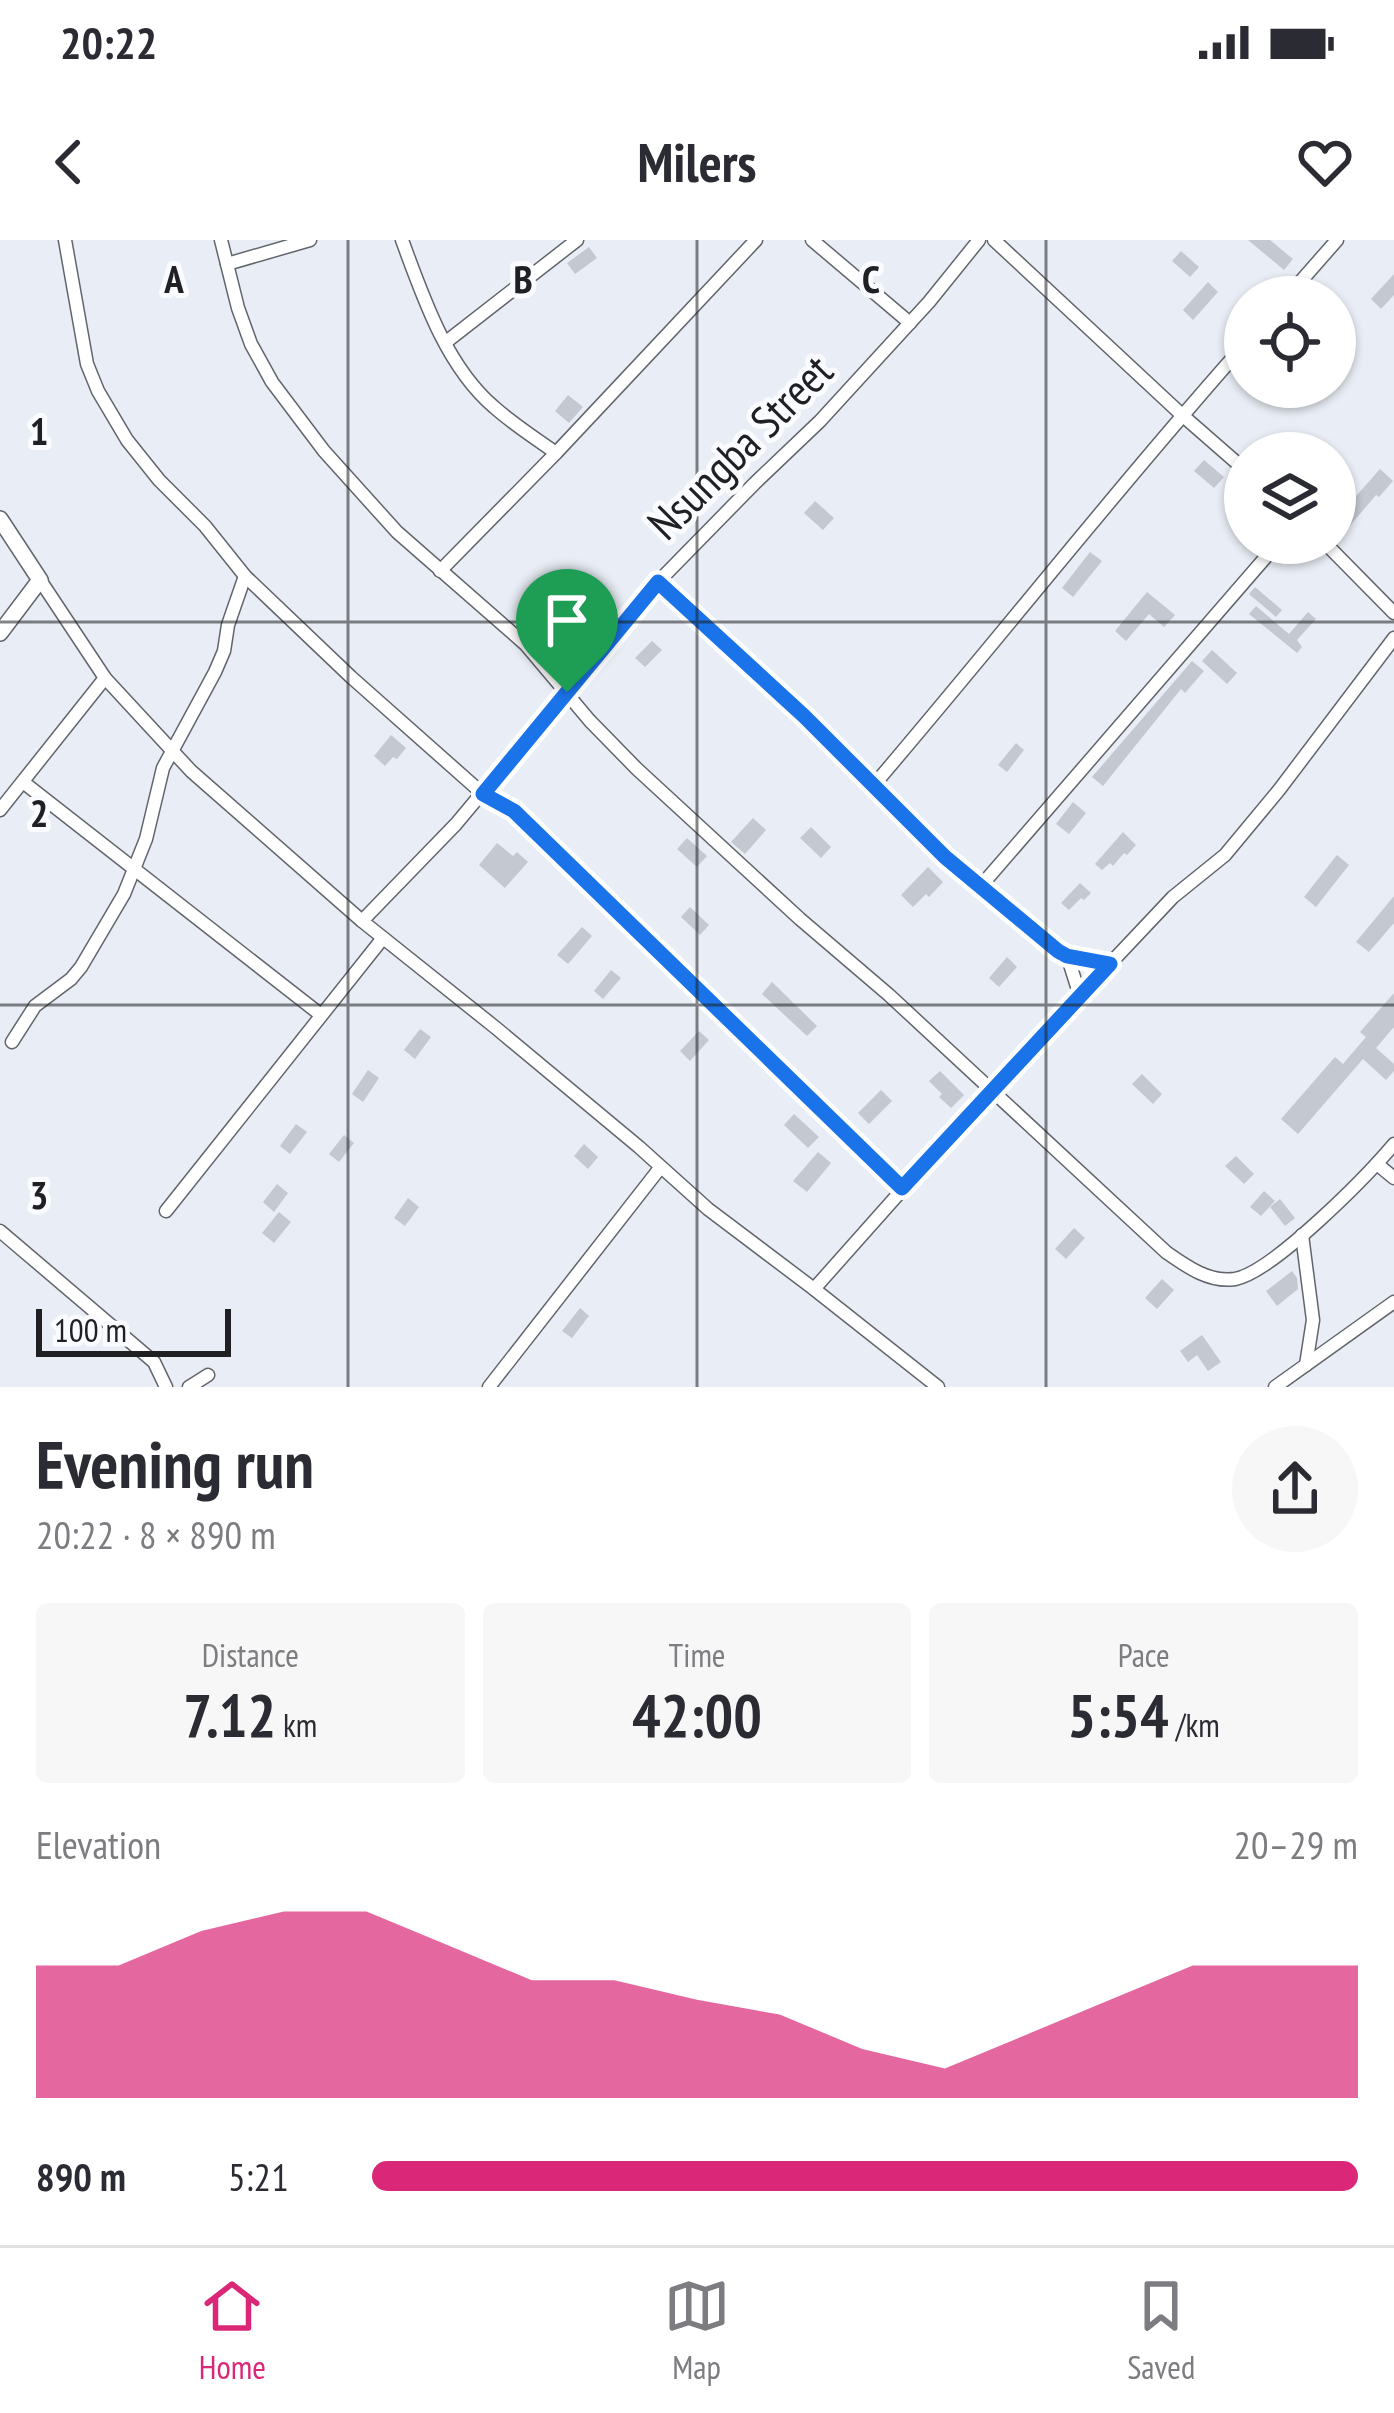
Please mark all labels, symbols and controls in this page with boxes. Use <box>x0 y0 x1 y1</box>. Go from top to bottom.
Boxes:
text: 20:22 <box>60 13 157 71</box>
text: Milers <box>638 127 756 197</box>
icon: back <box>36 129 102 195</box>
icon: heart <box>1292 129 1358 195</box>
text: A <box>163 253 184 304</box>
text: B <box>513 253 533 304</box>
text: C <box>862 253 880 304</box>
map controls <box>1224 276 1356 564</box>
button: locate <box>1224 276 1356 408</box>
street label: Nsungba Street <box>635 341 845 551</box>
text: 1 <box>30 405 48 456</box>
button: layers <box>1224 432 1356 564</box>
pin <box>516 569 618 692</box>
icon: arrive <box>534 587 600 653</box>
text: 2 <box>30 787 48 838</box>
text: 3 <box>30 1169 48 1220</box>
scale bar <box>36 1303 231 1356</box>
text: 100 m <box>54 1308 127 1351</box>
text: Evening run <box>36 1421 314 1506</box>
button: share <box>1232 1426 1358 1552</box>
text: 20:22 · 8 × 890 m <box>36 1509 276 1560</box>
text: Distance <box>202 1633 299 1676</box>
text: Time <box>668 1633 726 1676</box>
text: Pace <box>1118 1633 1170 1676</box>
text: 7.12 <box>183 1676 276 1754</box>
text: 42:00 <box>632 1676 762 1754</box>
text: 5:54 <box>1068 1676 1169 1754</box>
text: km <box>276 1703 317 1746</box>
text: /km <box>1169 1703 1220 1746</box>
text: Elevation <box>36 1819 161 1870</box>
text: 20–29 m <box>1233 1819 1358 1870</box>
text: 890 m <box>36 2151 126 2202</box>
text: 5:21 <box>228 2151 289 2202</box>
tab: Home <box>199 2273 266 2388</box>
tab: Map <box>664 2273 730 2388</box>
tab: Saved <box>1127 2273 1195 2388</box>

